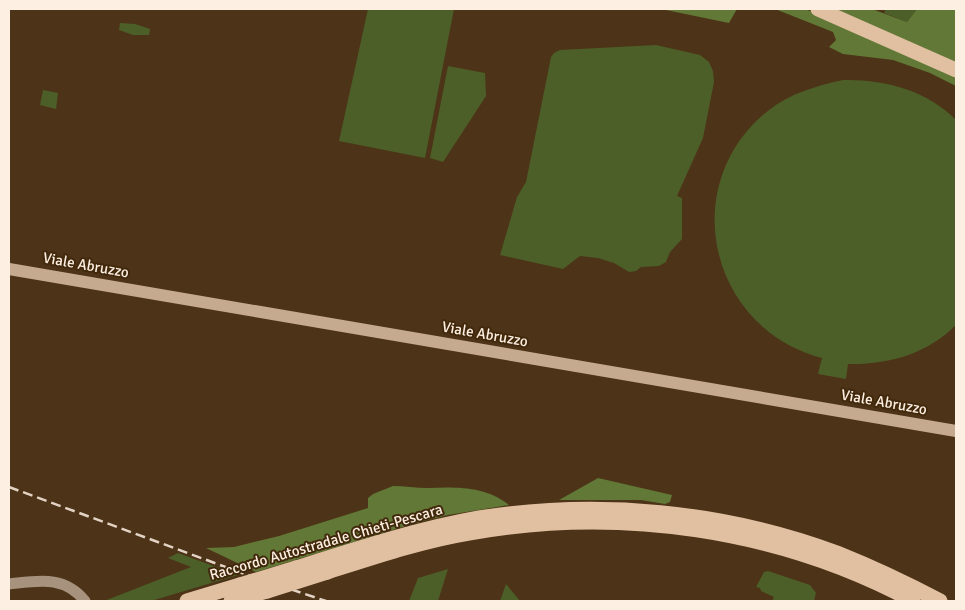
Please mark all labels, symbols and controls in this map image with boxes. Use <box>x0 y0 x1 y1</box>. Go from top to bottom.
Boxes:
street label: Viale Abruzzo <box>42 249 131 281</box>
street label: Viale Abruzzo <box>441 318 530 350</box>
street label: Viale Abruzzo <box>840 386 929 418</box>
street label: Raccordo Autostradale Chieti-Pescara <box>207 500 445 584</box>

